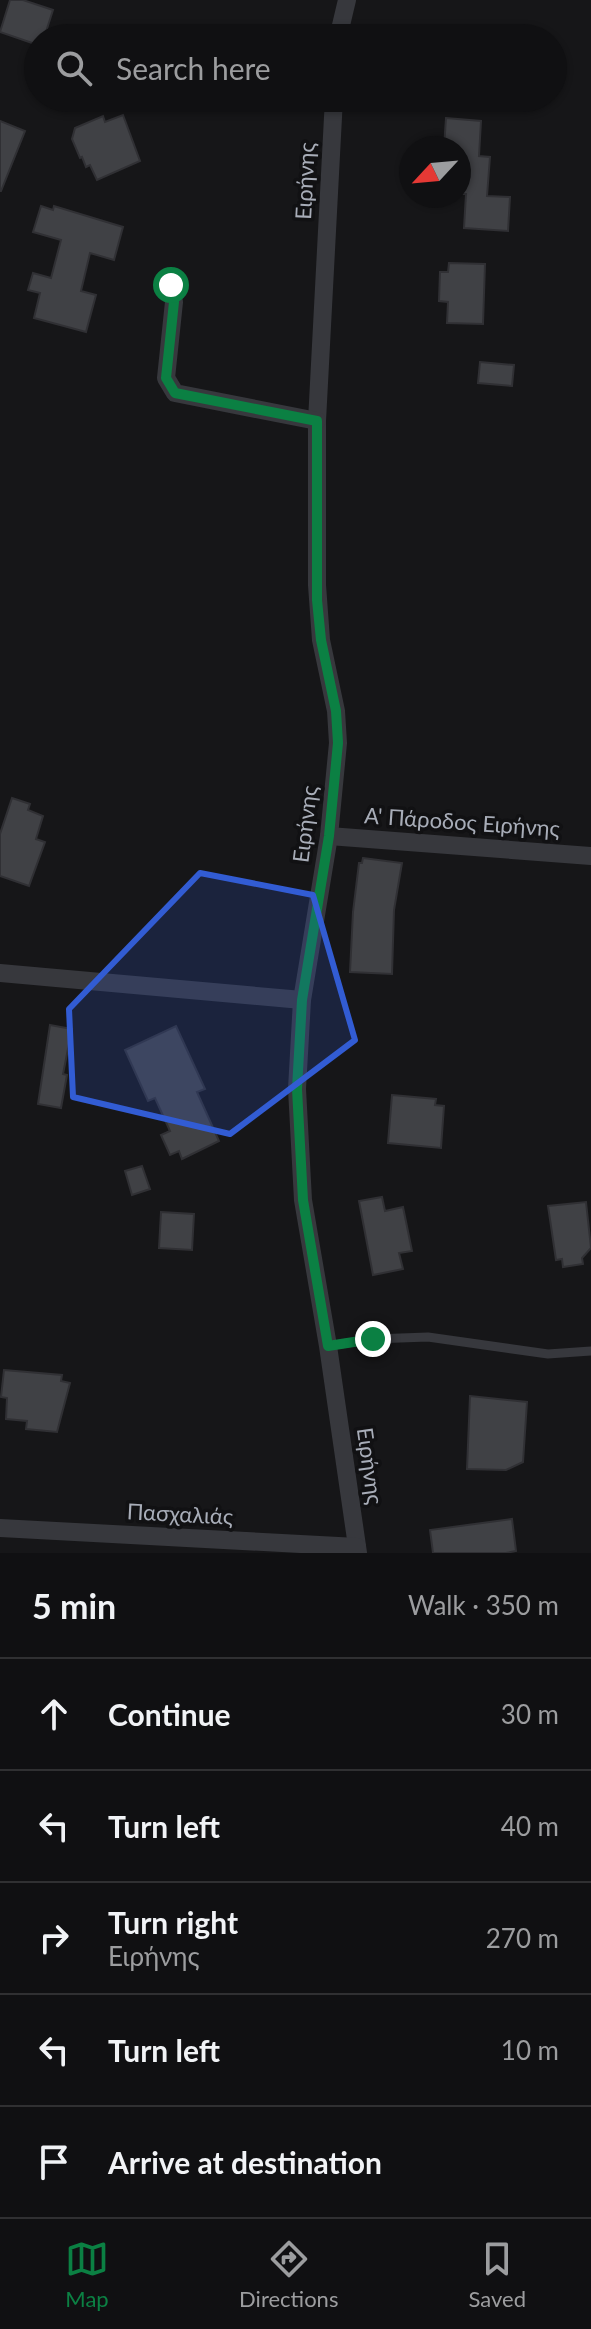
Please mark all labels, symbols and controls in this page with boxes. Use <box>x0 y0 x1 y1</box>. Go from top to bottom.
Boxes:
search box <box>24 24 567 112</box>
icon: search <box>52 46 96 90</box>
text: Search here <box>116 50 271 86</box>
north arrow <box>399 136 471 208</box>
street label: Ειρήνης <box>289 142 320 220</box>
route start <box>153 267 189 303</box>
street label: Ειρήνης <box>286 784 323 864</box>
street label: A' Πάροδος Ειρήνης <box>363 801 561 842</box>
route end <box>355 1321 391 1357</box>
street label: Ειρήνης <box>352 1426 389 1506</box>
street label: Πασχαλιάς <box>126 1497 234 1530</box>
text: 5 min <box>32 1585 116 1626</box>
text: Walk · 350 m <box>408 1589 559 1621</box>
icon: ahead <box>32 1692 76 1736</box>
text: Continue <box>108 1696 231 1732</box>
text: 30 m <box>501 1698 559 1730</box>
icon: left <box>32 1804 76 1848</box>
text: Turn left <box>108 1808 220 1844</box>
text: 40 m <box>501 1810 559 1842</box>
text: Turn right <box>108 1904 238 1940</box>
icon: right <box>32 1916 76 1960</box>
text: 270 m <box>486 1922 559 1954</box>
text: Ειρήνης <box>108 1940 200 1972</box>
icon: left <box>32 2028 76 2072</box>
text: Turn left <box>108 2032 220 2068</box>
text: 10 m <box>501 2034 559 2066</box>
icon: arrive <box>32 2140 76 2184</box>
text: Arrive at destination <box>108 2144 382 2180</box>
tab: Map <box>65 2237 109 2312</box>
tab: Directions <box>239 2237 338 2312</box>
tab: Saved <box>468 2237 526 2312</box>

